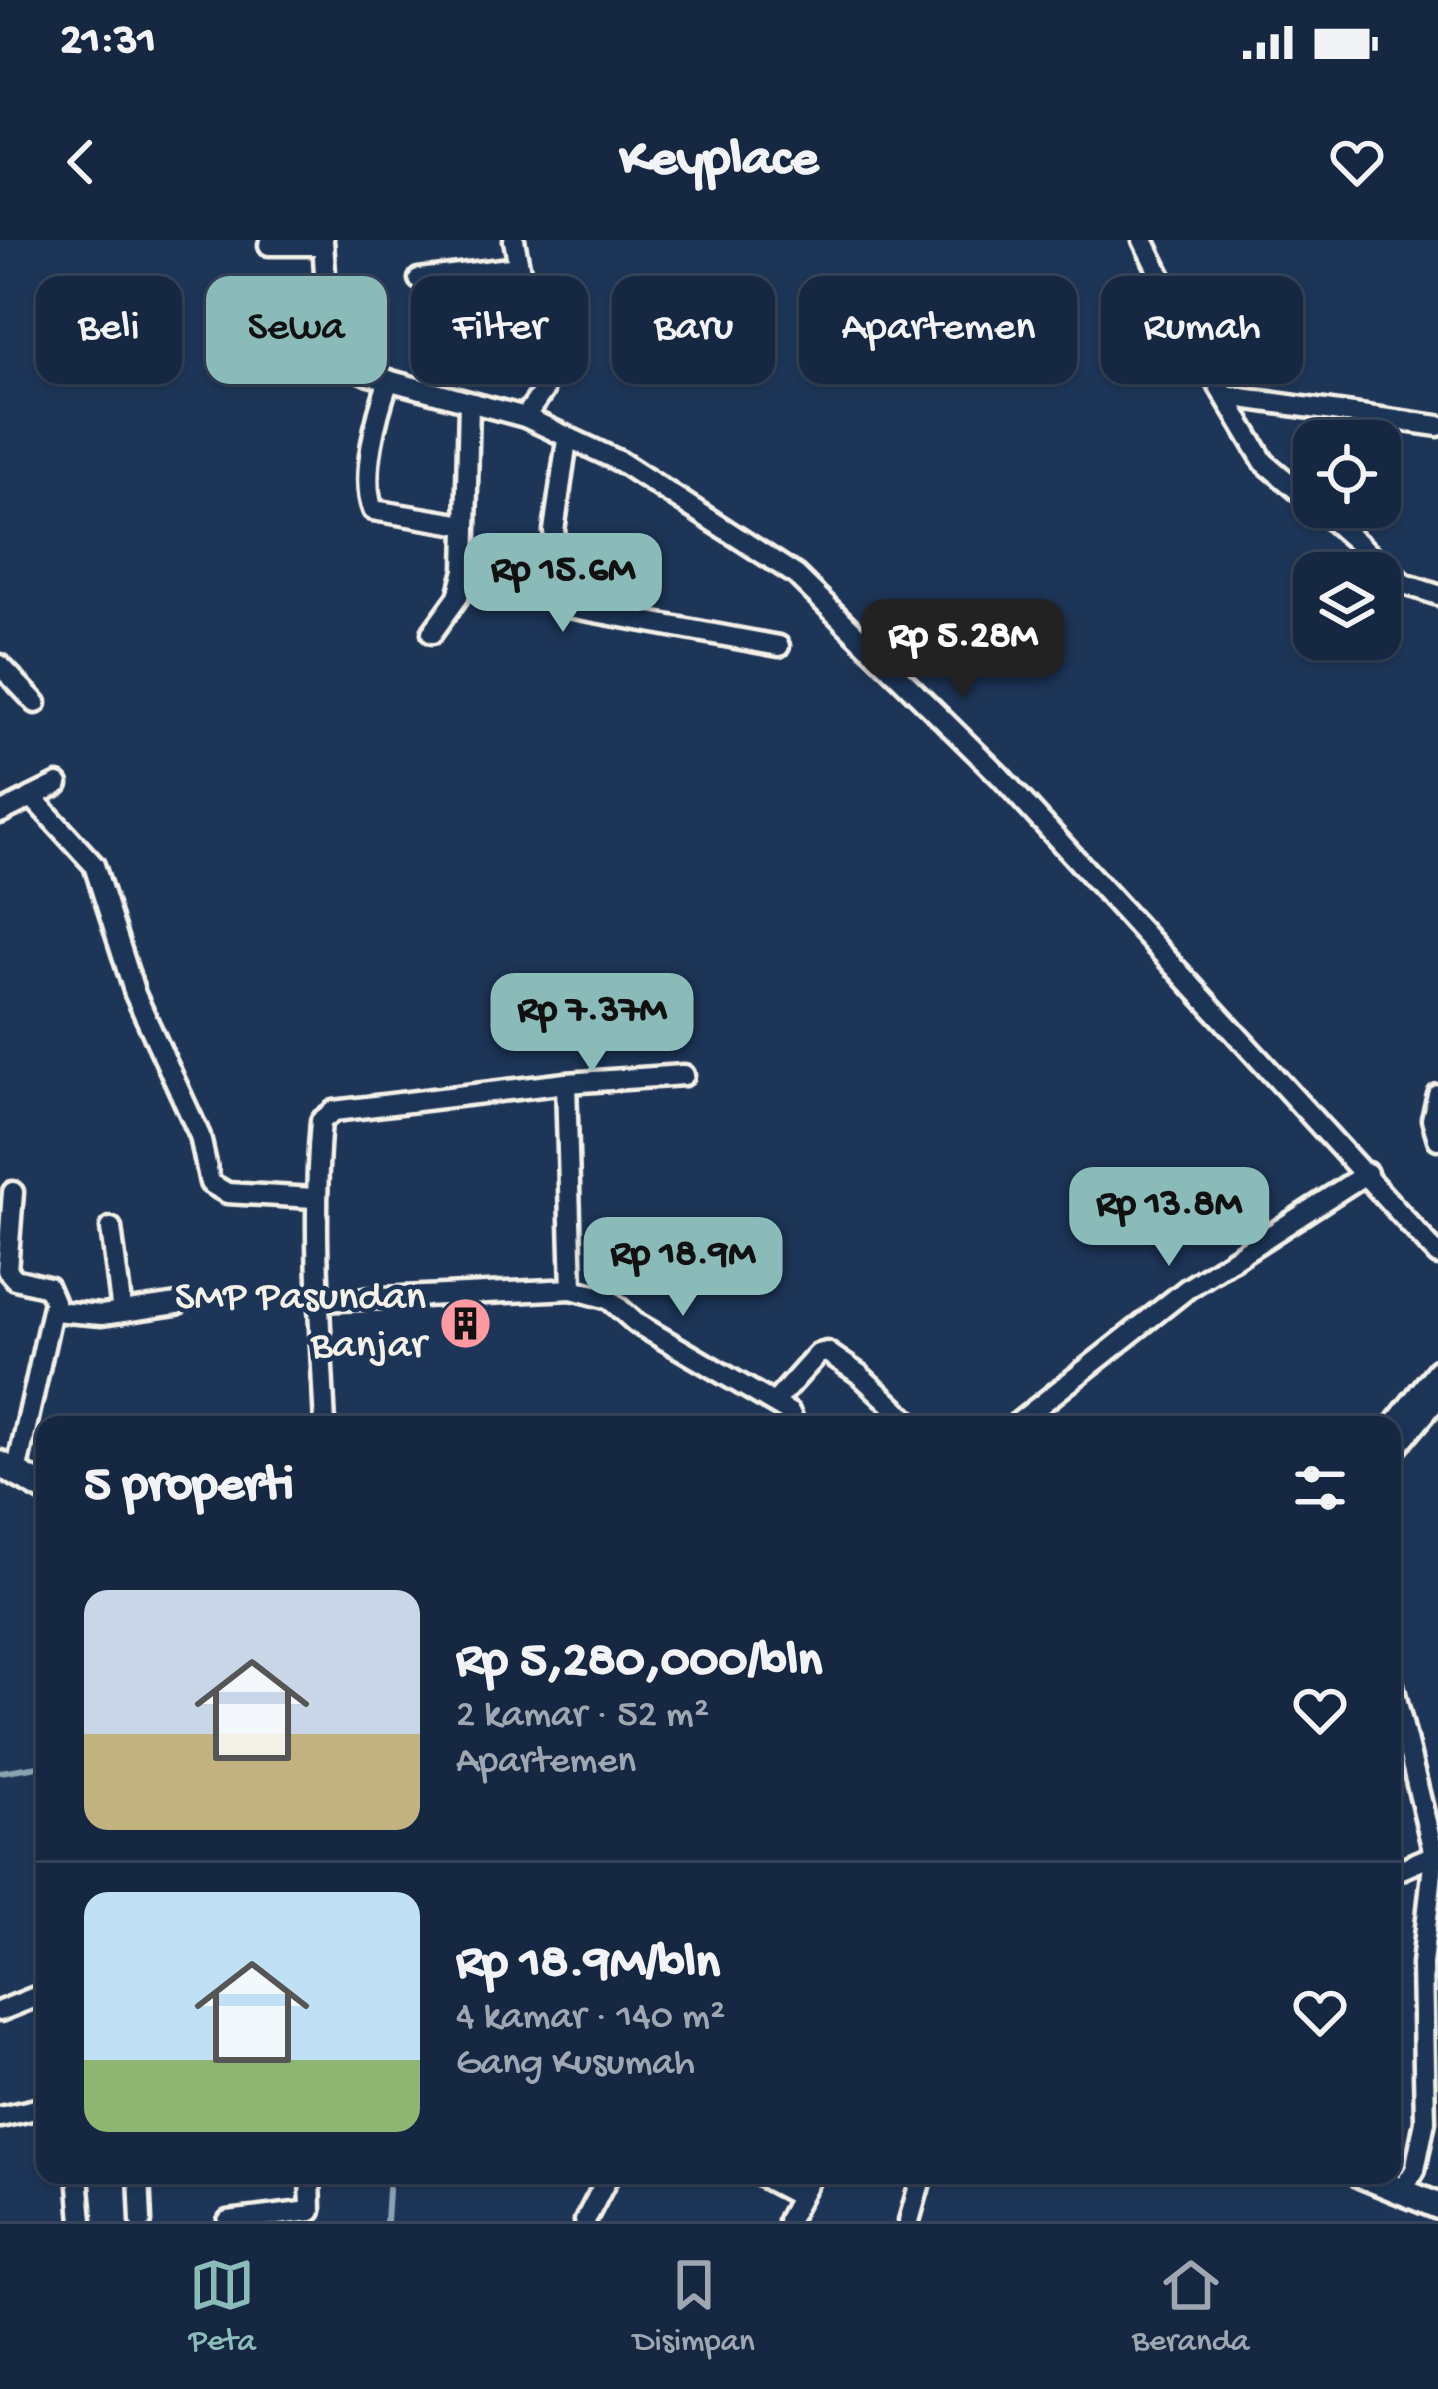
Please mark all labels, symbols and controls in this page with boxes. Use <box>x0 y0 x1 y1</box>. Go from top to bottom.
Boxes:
text: 21:31 <box>60 16 156 69</box>
icon: back <box>48 129 114 195</box>
icon: heart <box>1324 129 1390 195</box>
text: Keyplace <box>620 130 818 194</box>
chip: Beli <box>36 276 182 384</box>
chip: Sewa <box>206 276 387 384</box>
chip: Filter <box>411 276 588 384</box>
chip: Baru <box>612 276 775 384</box>
chip: Apartemen <box>799 276 1077 384</box>
chip: Rumah <box>1101 276 1303 384</box>
map controls <box>1293 420 1401 660</box>
button: locate <box>1293 420 1401 528</box>
pin: Rp 15.6M <box>439 533 687 635</box>
text: Rp 15.6M <box>491 549 635 595</box>
button: layers <box>1293 552 1401 660</box>
pin: Rp 5.28M <box>839 599 1087 701</box>
text: Rp 5.28M <box>888 615 1038 661</box>
pin: Rp 7.37M <box>468 973 716 1075</box>
text: Rp 7.37M <box>518 989 666 1035</box>
pin: Rp 13.8M <box>1045 1167 1293 1269</box>
text: Rp 13.8M <box>1096 1183 1242 1229</box>
pin: Rp 18.9M <box>559 1217 807 1319</box>
text: Rp 18.9M <box>611 1233 755 1279</box>
place label: SMP Pasundan Banjar <box>175 1275 429 1372</box>
building icon: SMP Pasundan Banjar <box>437 1295 493 1351</box>
icon: filters <box>1287 1455 1353 1521</box>
text: 5 properti <box>84 1458 294 1518</box>
text: Rp 5,280,000/bln <box>456 1634 822 1694</box>
icon: home <box>180 1638 324 1782</box>
icon: heart <box>1287 1677 1353 1743</box>
text: 2 kamar · 52 m² <box>456 1694 709 1740</box>
text: Apartemen <box>456 1740 636 1786</box>
text: Rp 18.9M/bln <box>456 1936 720 1996</box>
icon: home <box>180 1940 324 2084</box>
icon: heart <box>1287 1979 1353 2045</box>
text: 4 kamar · 140 m² <box>456 1996 725 2042</box>
text: Gang Kusumah <box>456 2042 695 2088</box>
tab: Peta <box>189 2252 256 2362</box>
tab: Disimpan <box>633 2252 755 2362</box>
tab: Beranda <box>1132 2252 1249 2362</box>

